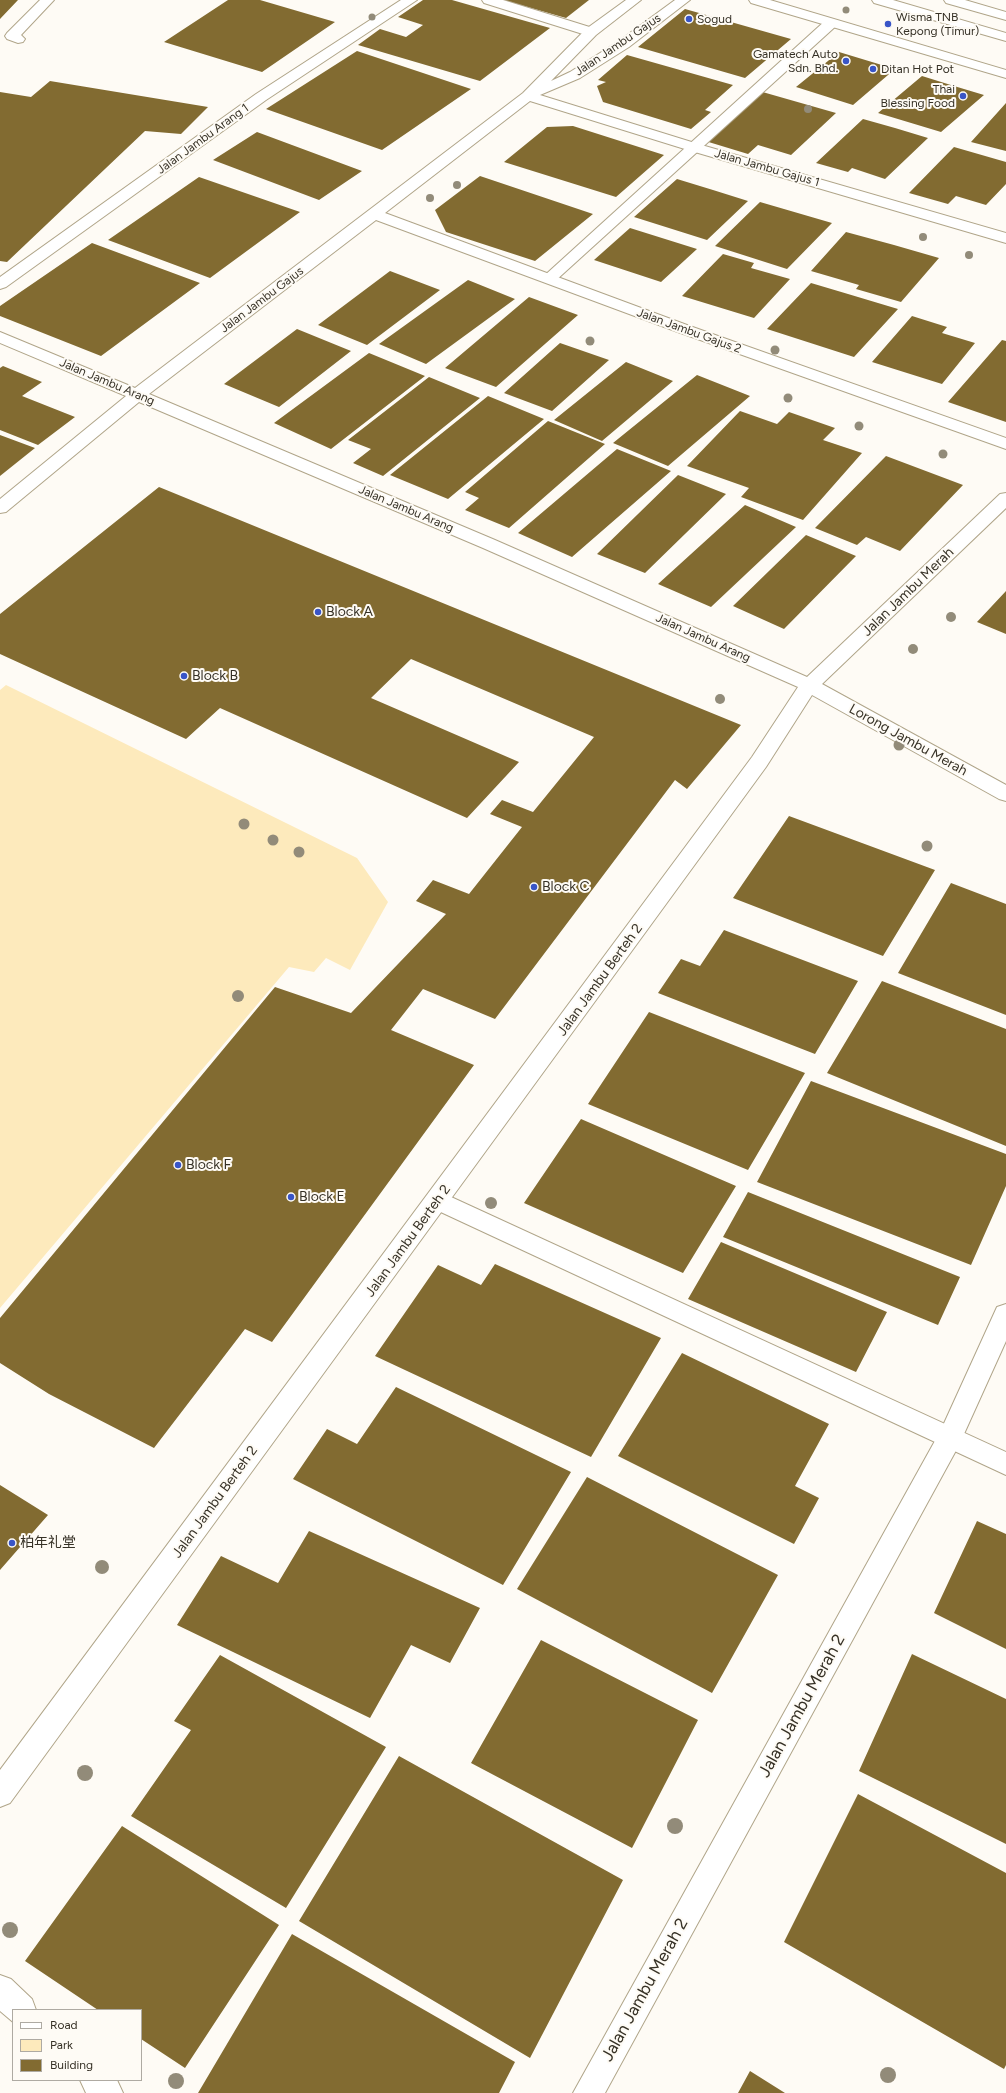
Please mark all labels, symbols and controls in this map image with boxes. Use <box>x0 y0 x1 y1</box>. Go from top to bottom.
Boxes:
place label: Wisma TNB Kepong (Timur) <box>896 10 979 38</box>
street label: Jalan Jambu Gajus <box>572 11 664 79</box>
place label: Sogud <box>697 12 732 26</box>
marker: Sogud <box>684 14 694 24</box>
marker: Wisma TNB Kepong (Timur) <box>883 19 893 29</box>
place label: Gamatech Auto Sdn. Bhd. <box>753 47 838 75</box>
marker: Gamatech Auto Sdn. Bhd. <box>841 56 851 66</box>
place label: Ditan Hot Pot <box>881 62 954 76</box>
marker: Ditan Hot Pot <box>868 64 878 74</box>
place label: Thai Blessing Food <box>880 82 955 110</box>
marker: Thai Blessing Food <box>958 91 968 101</box>
street label: Jalan Jambu Arang 1 <box>154 101 252 177</box>
street label: Jalan Jambu Gajus 1 <box>713 146 821 190</box>
street label: Jalan Jambu Gajus <box>217 264 307 336</box>
street label: Jalan Jambu Gajus 2 <box>635 305 743 357</box>
street label: Jalan Jambu Arang <box>57 355 157 409</box>
street label: Jalan Jambu Arang <box>356 482 456 536</box>
street label: Jalan Jambu Merah <box>859 544 957 640</box>
place label: Block A <box>326 604 373 620</box>
marker: Block A <box>313 607 323 617</box>
street label: Jalan Jambu Arang <box>653 611 753 665</box>
place label: Block B <box>192 668 238 684</box>
marker: Block B <box>179 671 189 681</box>
street label: Lorong Jambu Merah <box>846 700 970 780</box>
place label: Block C <box>542 879 590 895</box>
marker: Block C <box>529 882 539 892</box>
street label: Jalan Jambu Berteh 2 <box>554 921 646 1039</box>
place label: Block F <box>186 1157 231 1173</box>
marker: Block F <box>173 1160 183 1170</box>
street label: Jalan Jambu Berteh 2 <box>362 1182 454 1300</box>
place label: Block E <box>299 1189 345 1205</box>
marker: Block E <box>286 1192 296 1202</box>
street label: Jalan Jambu Berteh 2 <box>169 1443 261 1561</box>
place label: 柏年礼堂 <box>20 1535 76 1551</box>
marker: 柏年礼堂 <box>7 1538 17 1548</box>
street label: Jalan Jambu Merah 2 <box>754 1631 850 1781</box>
street label: Jalan Jambu Merah 2 <box>597 1915 693 2065</box>
legend <box>12 2009 142 2081</box>
text: Road <box>50 2018 78 2032</box>
text: Park <box>50 2038 73 2052</box>
text: Building <box>50 2058 93 2072</box>

